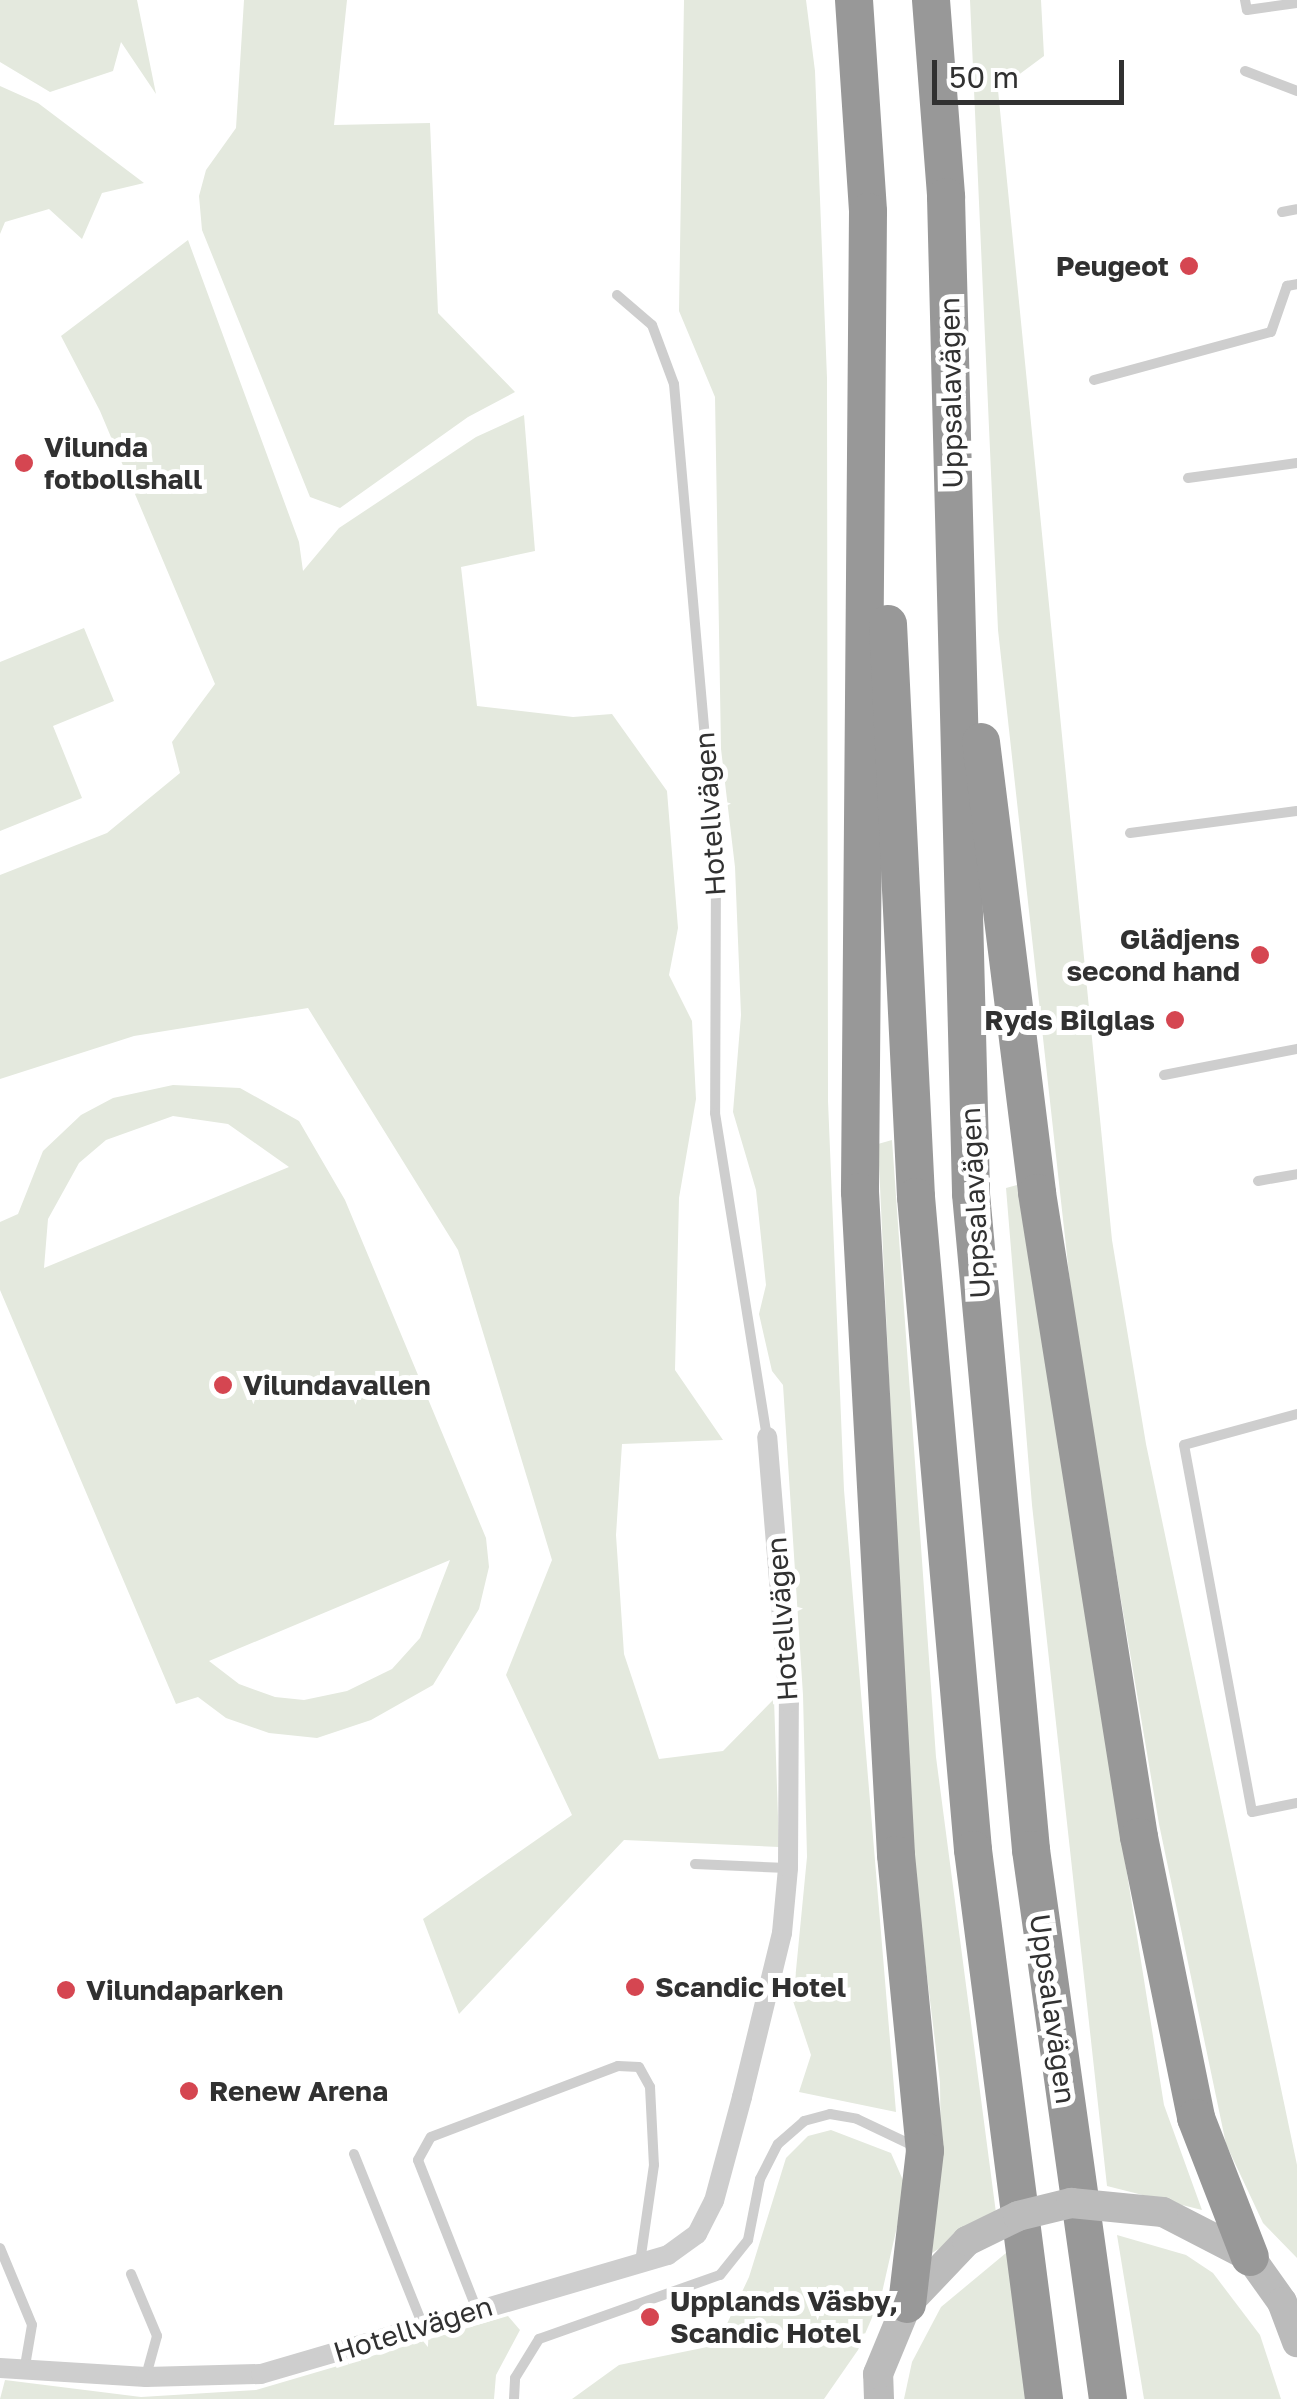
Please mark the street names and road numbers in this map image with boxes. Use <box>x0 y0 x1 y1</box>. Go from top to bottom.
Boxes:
street label: Uppsalavägen <box>933 297 969 489</box>
street label: Hotellvägen <box>688 731 732 897</box>
street label: Uppsalavägen <box>953 1107 997 1299</box>
street label: Hotellvägen <box>760 1536 804 1702</box>
street label: Uppsalavägen <box>1023 1912 1083 2106</box>
street label: Hotellvägen <box>329 2289 497 2369</box>

